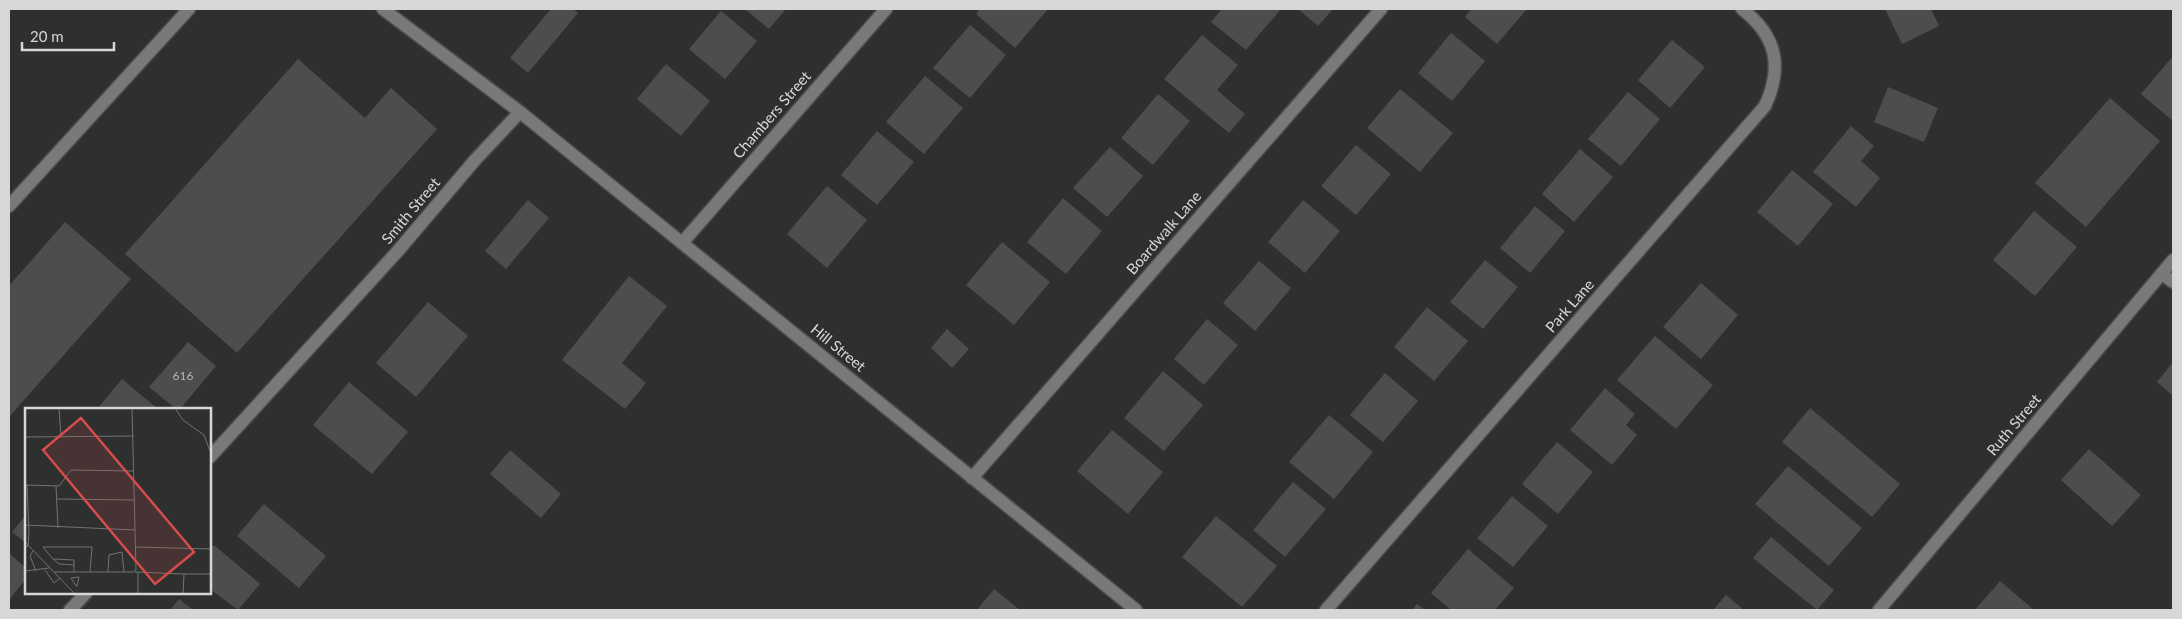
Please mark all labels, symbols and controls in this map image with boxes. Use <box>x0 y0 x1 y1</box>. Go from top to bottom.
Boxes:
scale bar <box>22 20 115 52</box>
text: 20 m <box>30 27 64 45</box>
street label: Chambers Street <box>728 67 814 162</box>
street label: Smith Street <box>377 173 444 247</box>
street label: Boardwalk Lane <box>1122 187 1204 278</box>
street label: Park Lane <box>1541 275 1597 336</box>
street label: Hill Street <box>808 320 870 375</box>
house number: 616 <box>173 368 193 383</box>
street label: Ruth Street <box>1982 390 2044 459</box>
inset map <box>25 408 211 594</box>

